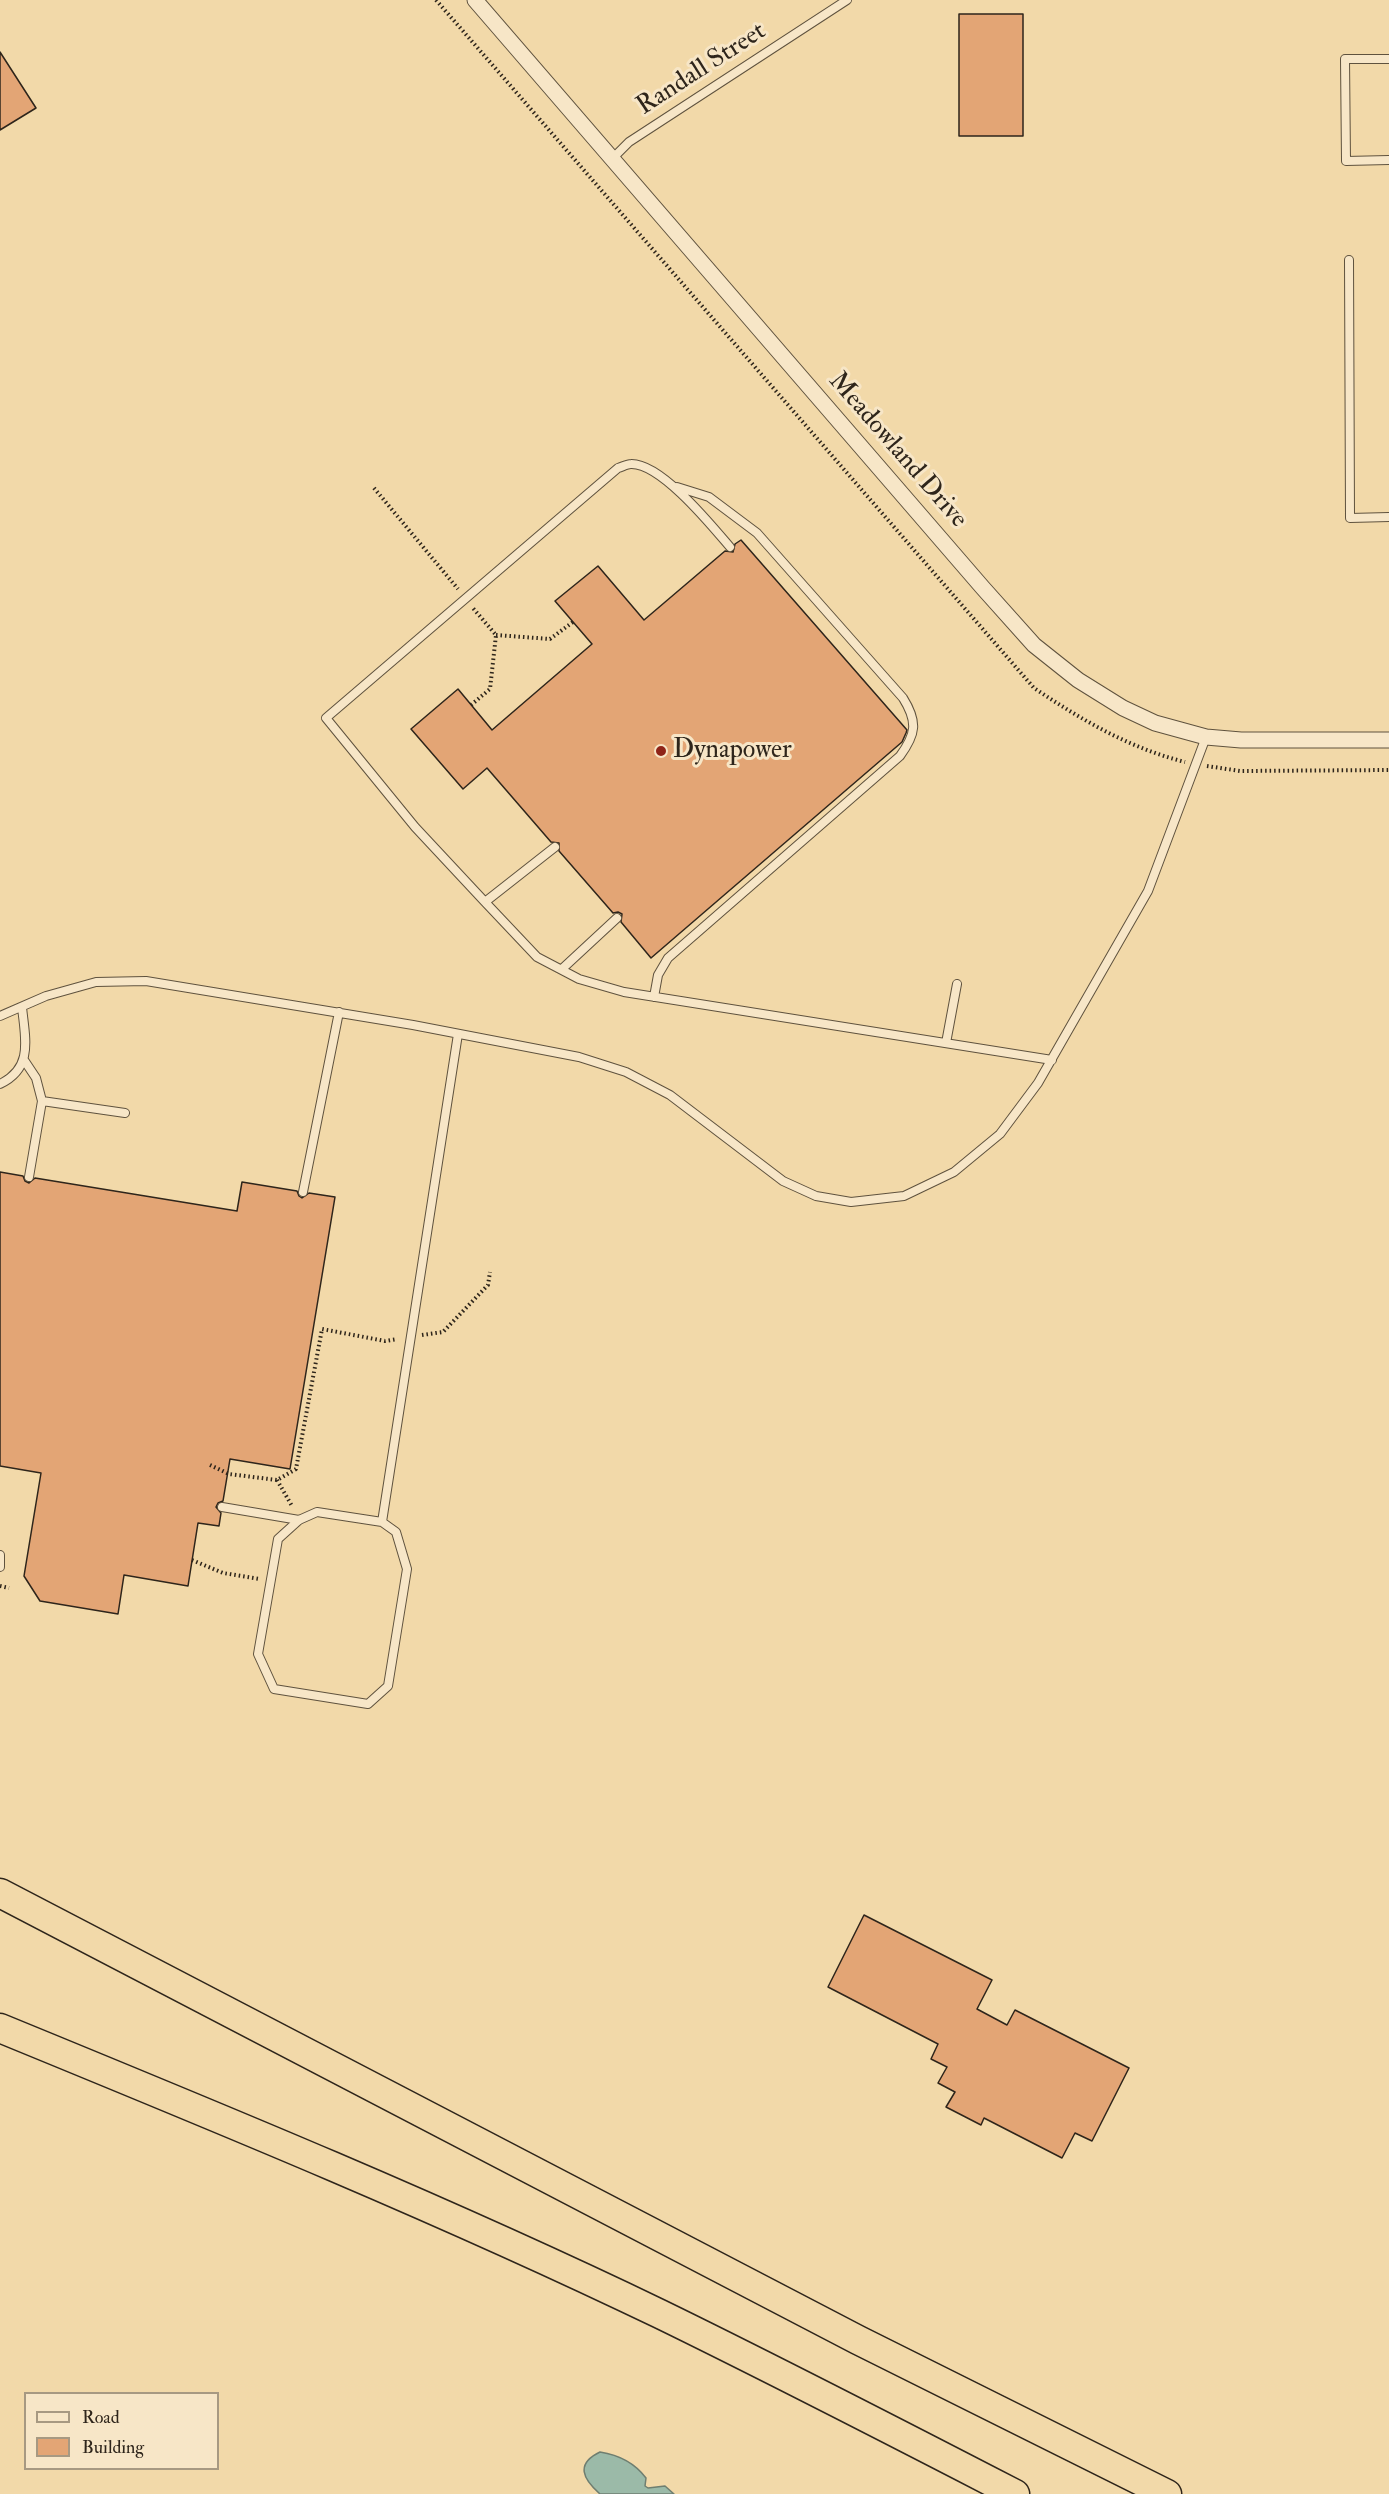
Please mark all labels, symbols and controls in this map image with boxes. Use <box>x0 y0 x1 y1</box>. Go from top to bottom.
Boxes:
street label: Randall Street <box>632 17 772 123</box>
street label: Meadowland Drive <box>821 367 973 535</box>
place label: Dynapower <box>673 735 792 767</box>
marker: Dynapower <box>654 744 668 758</box>
legend <box>24 2392 219 2470</box>
text: Road <box>82 2406 120 2429</box>
text: Building <box>82 2436 144 2459</box>

